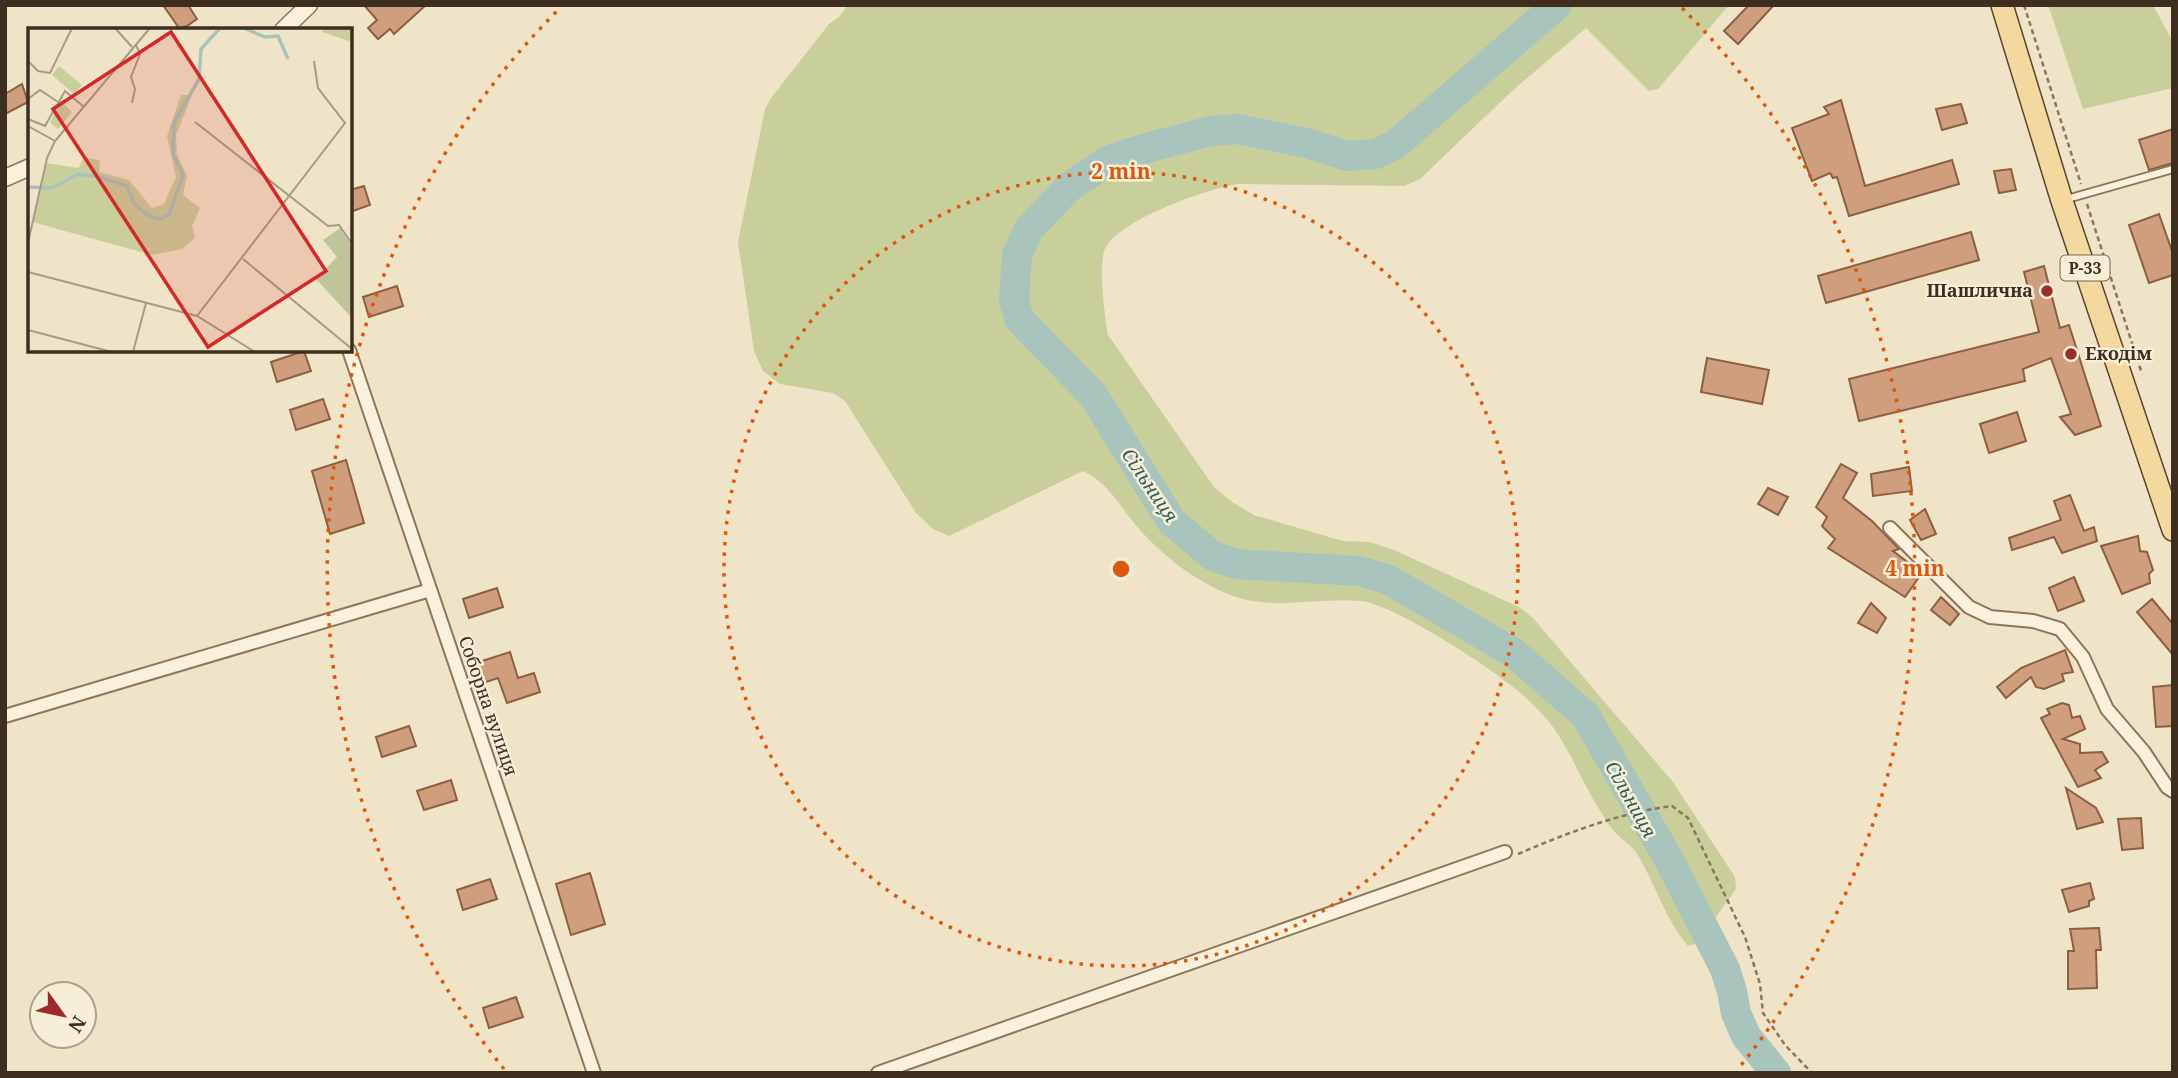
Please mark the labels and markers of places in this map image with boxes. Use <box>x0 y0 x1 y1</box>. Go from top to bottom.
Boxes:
place label: Шашлична <box>1927 278 2033 302</box>
marker: Шашлична <box>2039 283 2055 299</box>
place label: Екодім <box>2085 341 2152 365</box>
marker: Екодім <box>2063 346 2079 362</box>
centre of rings <box>1109 557 1133 581</box>

